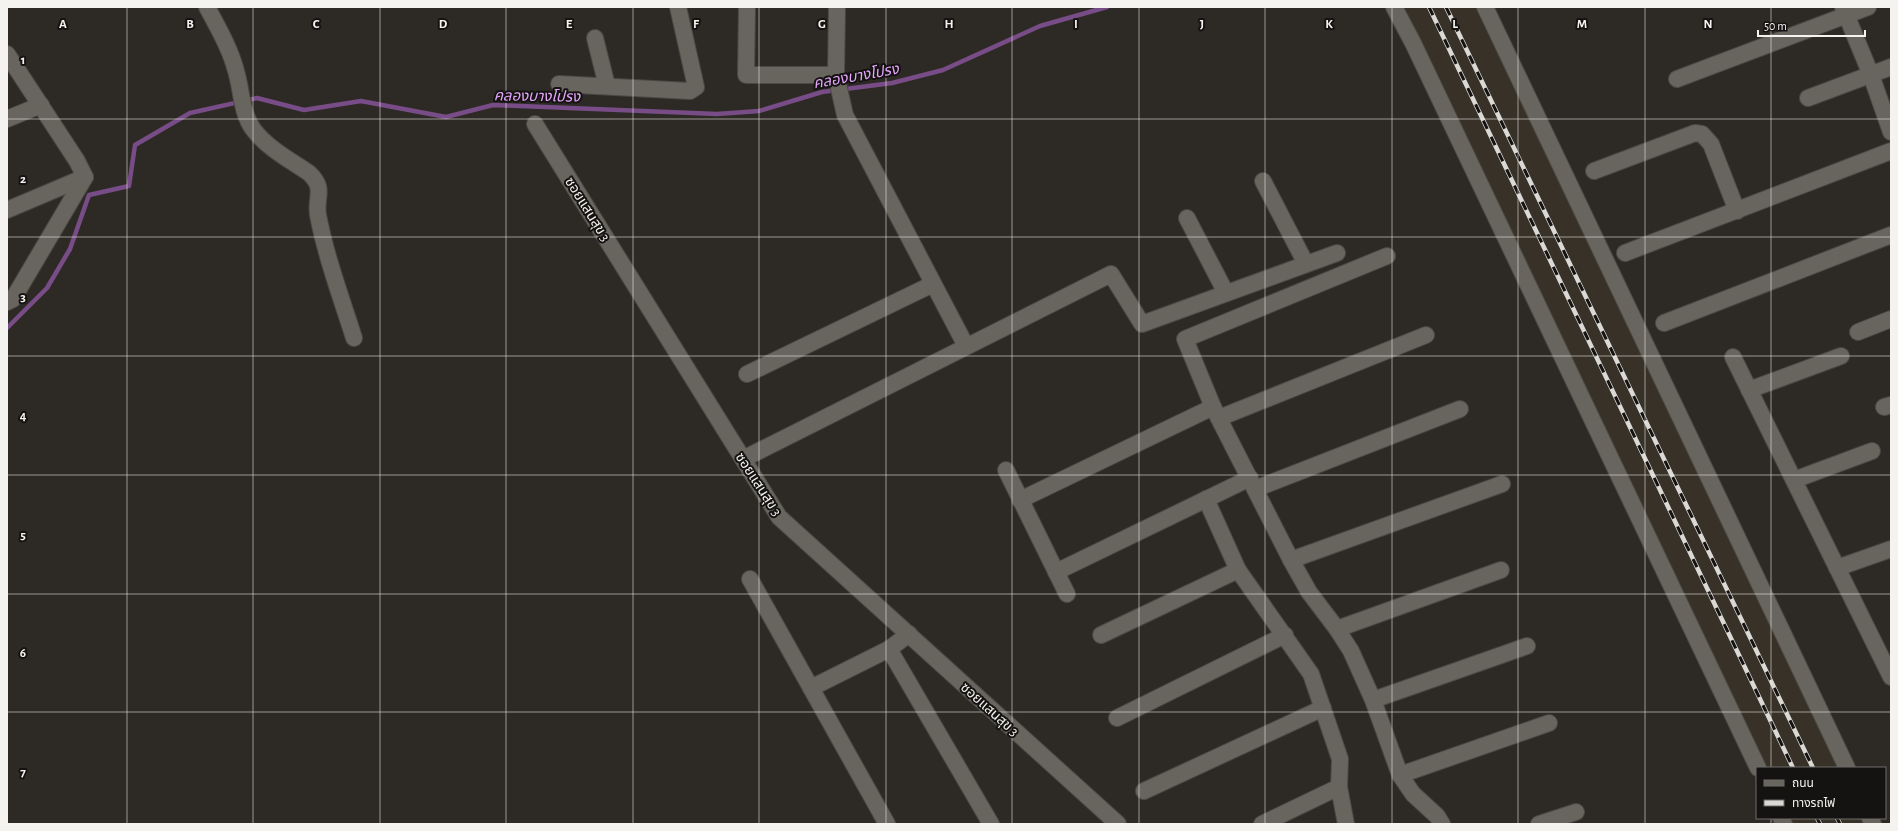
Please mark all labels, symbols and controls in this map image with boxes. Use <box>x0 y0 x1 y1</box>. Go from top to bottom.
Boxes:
scale bar <box>1758 12 1865 38</box>
text: A <box>59 18 67 31</box>
text: B <box>186 18 194 31</box>
text: C <box>313 18 320 31</box>
text: D <box>439 18 448 31</box>
text: E <box>566 18 573 31</box>
text: F <box>693 18 700 31</box>
text: G <box>818 18 826 31</box>
text: H <box>944 18 954 31</box>
text: I <box>1074 18 1078 31</box>
text: J <box>1200 18 1204 31</box>
text: K <box>1325 18 1333 31</box>
text: L <box>1452 18 1458 31</box>
text: M <box>1577 18 1587 31</box>
text: N <box>1703 18 1713 31</box>
text: 50 m <box>1764 20 1787 32</box>
text: 1 <box>21 54 25 67</box>
water label: คลองบางโปรง <box>812 60 901 91</box>
water label: คลองบางโปรง <box>494 87 581 105</box>
text: 2 <box>20 173 26 186</box>
street label: ซอยแสนสุข 3 <box>561 175 612 245</box>
text: 3 <box>20 291 26 304</box>
text: 4 <box>20 410 27 423</box>
street label: ซอยแสนสุข 3 <box>732 450 784 519</box>
text: 5 <box>20 529 26 542</box>
text: 6 <box>20 647 26 660</box>
street label: ซอยแสนสุข 3 <box>957 680 1021 740</box>
text: 7 <box>20 766 26 779</box>
legend <box>1756 767 1886 819</box>
text: ถนน <box>1792 777 1814 789</box>
text: ทางรถไฟ <box>1792 797 1835 809</box>

